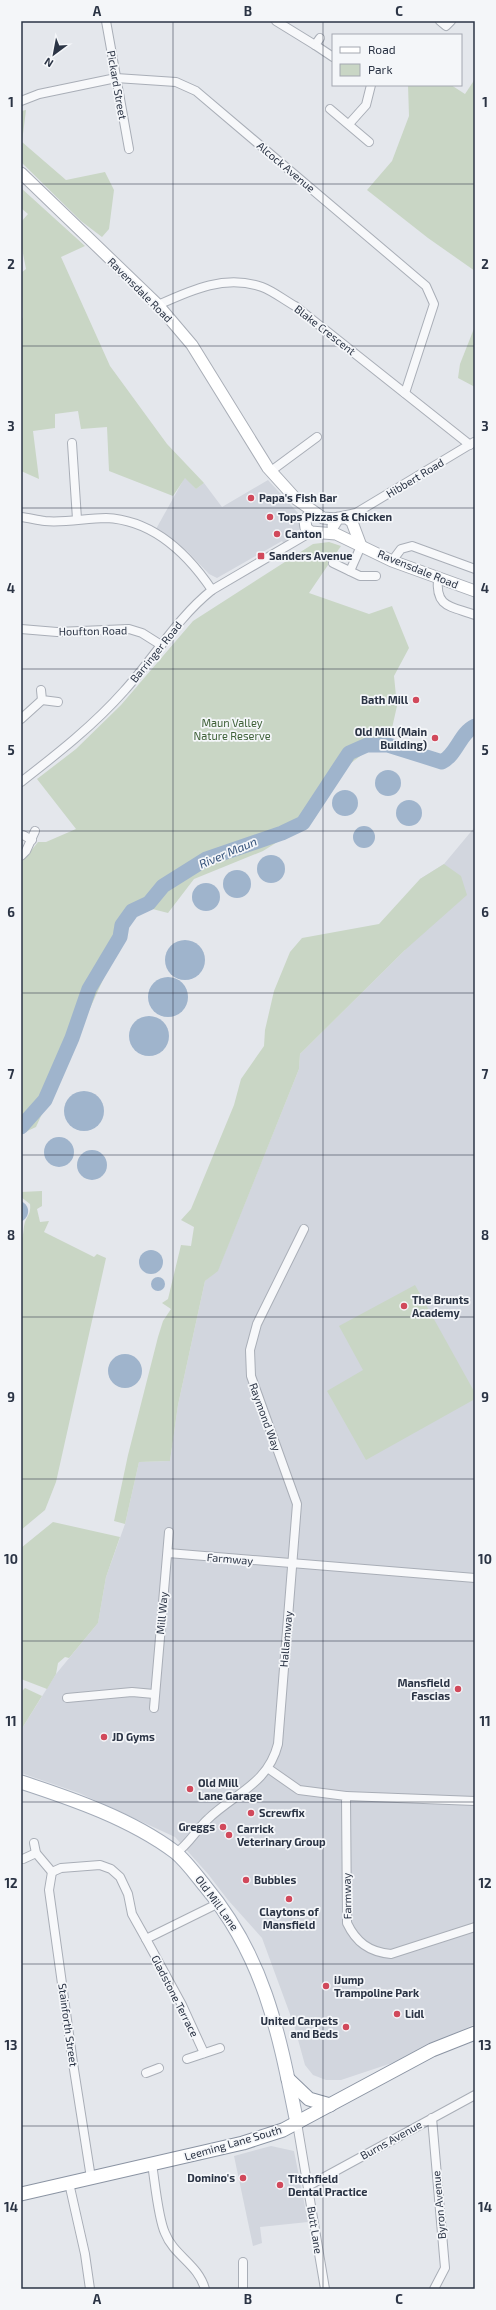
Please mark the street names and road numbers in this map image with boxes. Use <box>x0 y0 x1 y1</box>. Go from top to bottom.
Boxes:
street label: Pickard Street <box>105 49 130 120</box>
street label: Alcock Avenue <box>255 139 318 195</box>
street label: Ravensdale Road <box>105 255 175 325</box>
street label: Blake Crescent <box>292 302 358 357</box>
street label: Hibbert Road <box>384 455 446 500</box>
street label: Ravensdale Road <box>376 546 460 591</box>
street label: Barringer Road <box>127 619 184 685</box>
street label: Houfton Road <box>59 623 127 638</box>
street label: Raymond Way <box>247 1381 284 1453</box>
street label: Farmway <box>206 1550 254 1567</box>
street label: Mill Way <box>153 1591 170 1635</box>
street label: Hallamway <box>277 1610 294 1668</box>
street label: Farmway <box>340 1872 353 1919</box>
street label: Old Mill Lane <box>193 1873 242 1933</box>
street label: Gladstone Terrace <box>149 1953 202 2039</box>
street label: Stainforth Street <box>56 1983 81 2067</box>
street label: Burns Avenue <box>358 2117 424 2162</box>
street label: Leeming Lane South <box>183 2122 283 2163</box>
street label: Byron Avenue <box>429 2170 448 2240</box>
street label: Butt Lane <box>305 2205 326 2255</box>

